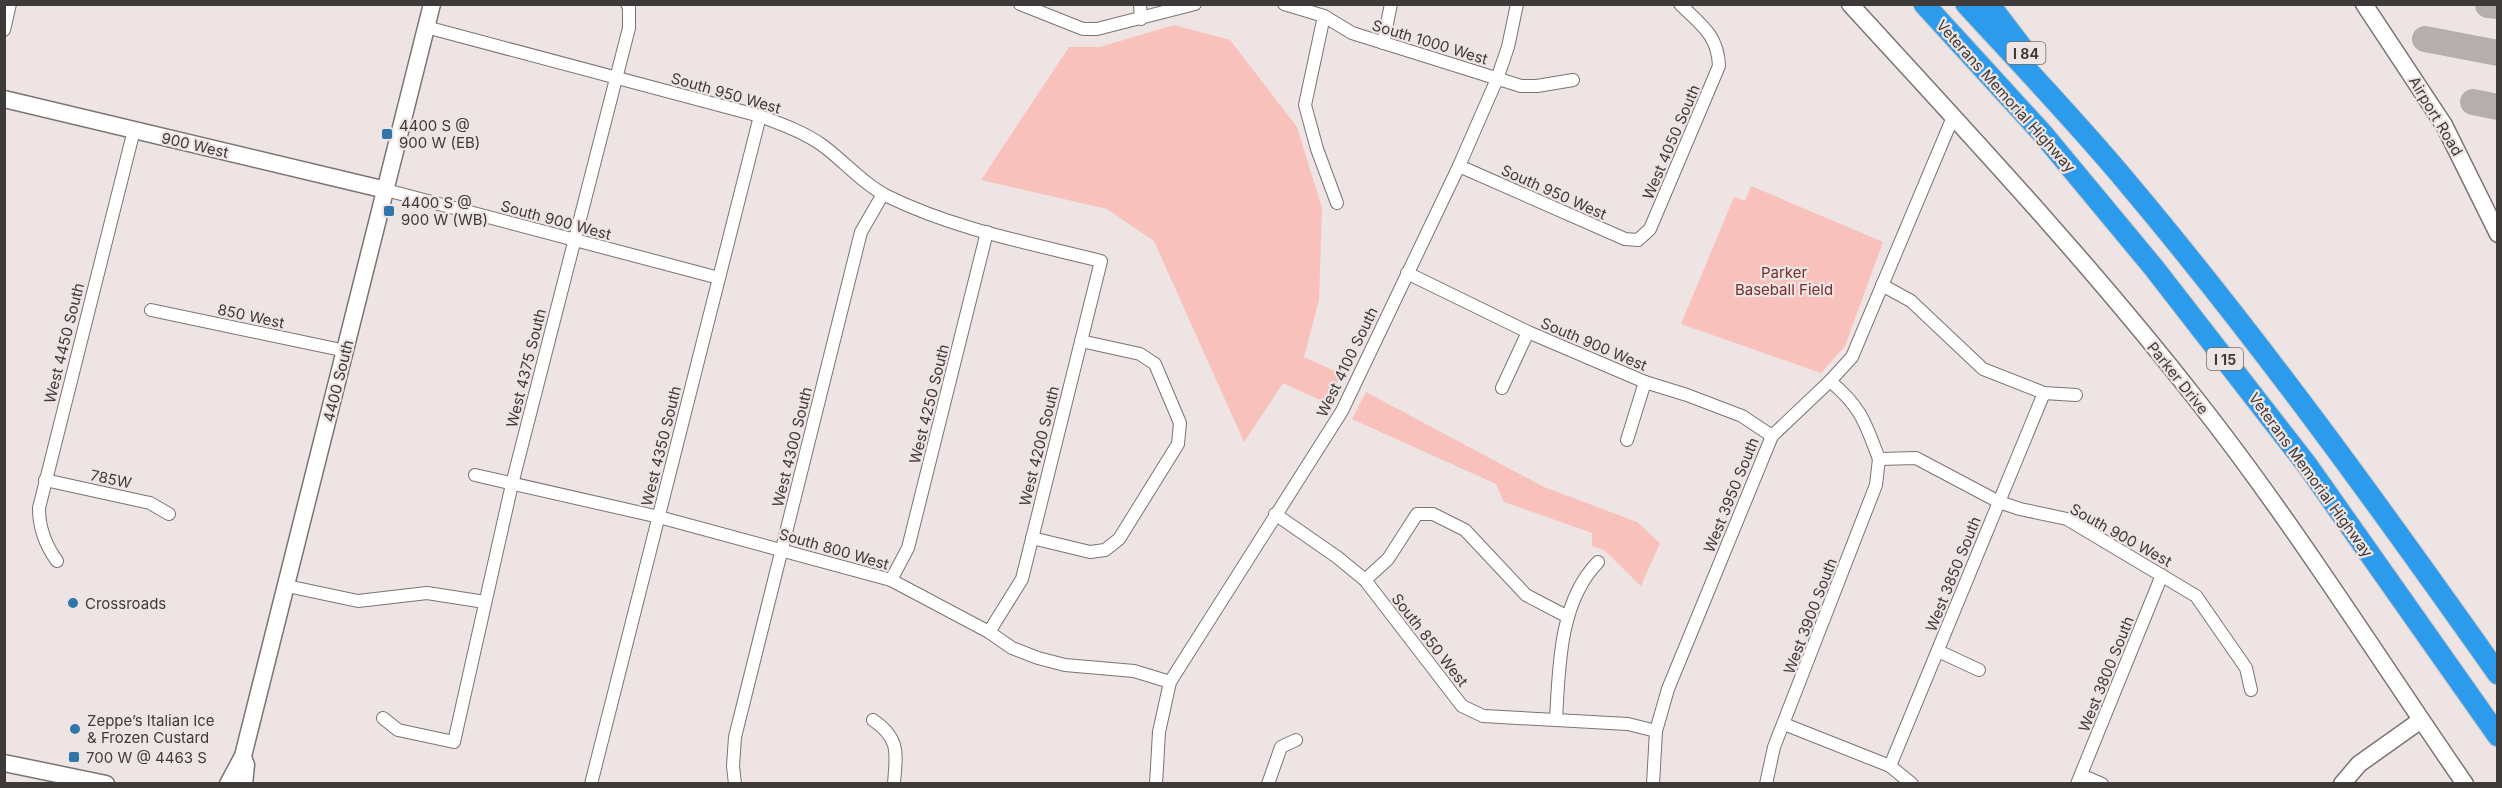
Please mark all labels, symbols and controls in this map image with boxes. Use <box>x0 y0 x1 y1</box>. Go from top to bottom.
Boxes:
street label: South 1000 West <box>1370 15 1490 69</box>
street label: Veterans Memorial Highway <box>1932 16 2080 177</box>
road number: I 84 <box>2006 42 2046 64</box>
street label: South 950 West <box>669 68 783 118</box>
street label: Airport Road <box>2405 73 2467 159</box>
street label: West 4050 South <box>1638 82 1704 202</box>
place label: 4400 S @ 900 W (EB) <box>399 116 480 152</box>
marker: 4400 S @ 900 W (EB) <box>380 127 394 141</box>
street label: 900 West <box>160 128 230 162</box>
street label: South 950 West <box>1498 160 1610 224</box>
place label: 4400 S @ 900 W (WB) <box>401 193 488 229</box>
street label: South 900 West <box>499 196 613 244</box>
marker: 4400 S @ 900 W (WB) <box>382 204 396 218</box>
park label: Parker Baseball Field <box>1735 263 1833 299</box>
street label: West 4450 South <box>40 281 88 405</box>
street label: 850 West <box>216 300 286 332</box>
street label: West 4100 South <box>1312 304 1382 420</box>
street label: West 4375 South <box>502 307 550 429</box>
street label: South 900 West <box>1538 313 1650 375</box>
street label: 4400 South <box>319 338 357 424</box>
street label: Parker Drive <box>2143 338 2213 418</box>
street label: West 4250 South <box>905 342 953 466</box>
road number: I 15 <box>2207 348 2243 370</box>
street label: West 4350 South <box>637 384 685 508</box>
street label: West 4200 South <box>1015 384 1063 508</box>
street label: West 4300 South <box>768 385 816 509</box>
street label: Veterans Memorial Highway <box>2245 389 2377 561</box>
street label: West 3950 South <box>1699 435 1763 555</box>
street label: 785W <box>89 465 133 493</box>
street label: South 900 West <box>2067 499 2175 571</box>
street label: West 3850 South <box>1921 514 1985 634</box>
street label: South 800 West <box>777 524 891 574</box>
street label: West 3900 South <box>1779 555 1841 677</box>
street label: South 850 West <box>1388 590 1472 691</box>
place label: Crossroads <box>85 594 166 613</box>
marker: Crossroads <box>66 596 80 610</box>
street label: West 3800 South <box>2074 614 2138 734</box>
place label: Zeppe’s Italian Ice & Frozen Custard <box>87 711 215 747</box>
marker: Zeppe’s Italian Ice & Frozen Custard <box>68 722 82 736</box>
place label: 700 W @ 4463 S <box>86 748 207 767</box>
marker: 700 W @ 4463 S <box>67 750 81 764</box>

